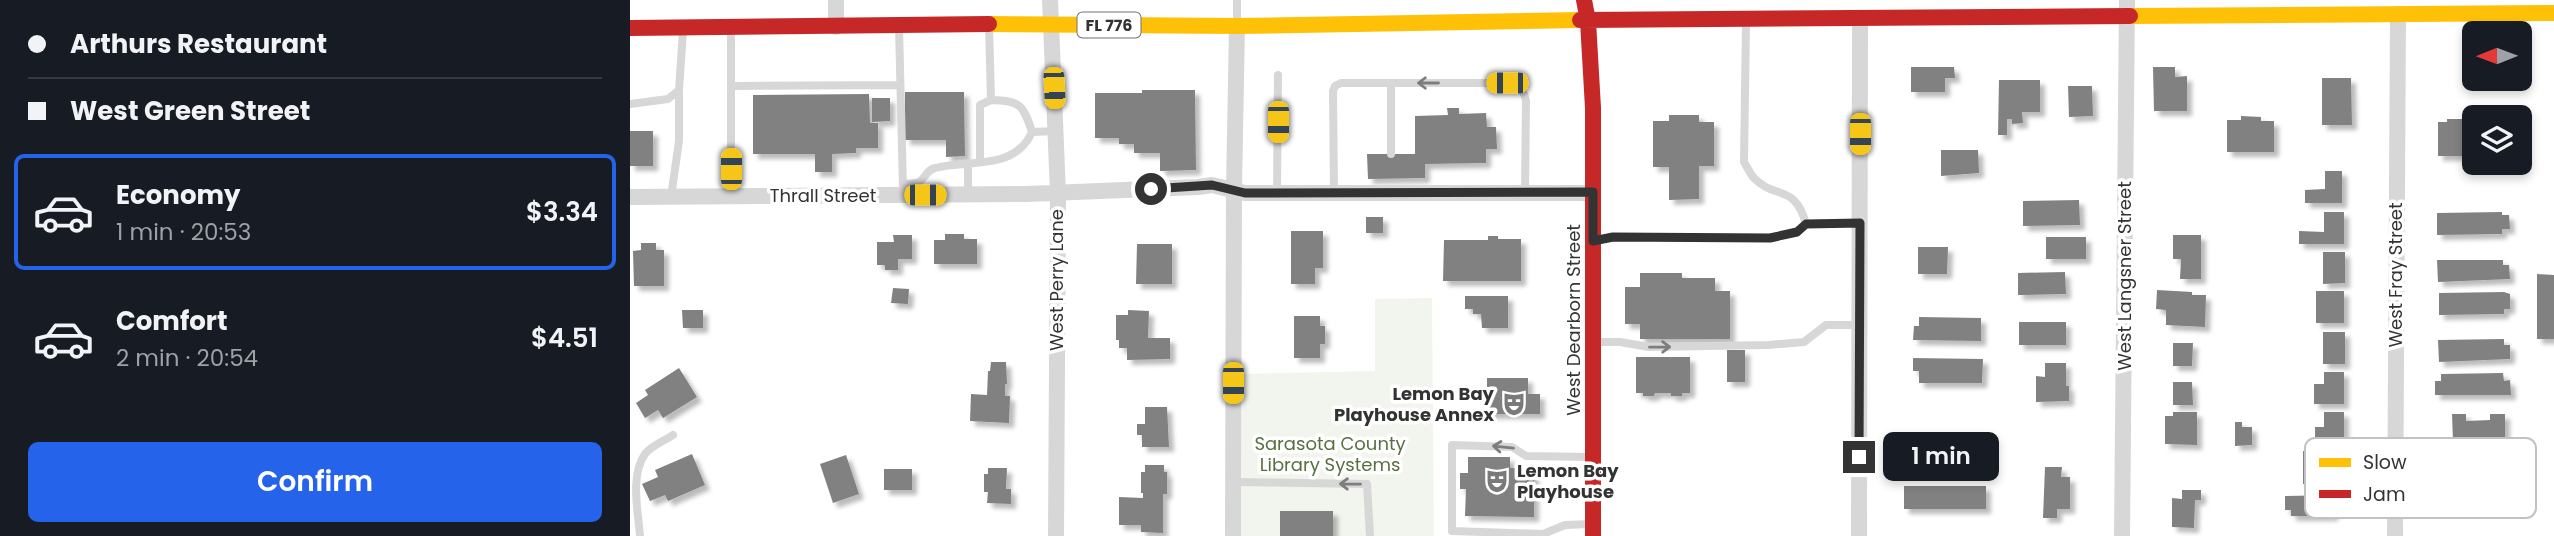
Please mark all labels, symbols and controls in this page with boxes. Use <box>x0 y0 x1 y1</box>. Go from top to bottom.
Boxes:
road number: FL 776 <box>1078 13 1140 38</box>
north arrow <box>2462 21 2532 91</box>
map controls <box>2462 21 2532 175</box>
text: Arthurs Restaurant <box>70 26 327 62</box>
car <box>1043 66 1066 110</box>
car <box>1487 73 1529 94</box>
one-way arrow <box>1417 76 1440 90</box>
text: West Green Street <box>70 93 310 129</box>
car <box>1268 101 1289 143</box>
button: layers <box>2462 105 2532 175</box>
car <box>1850 113 1871 155</box>
car <box>721 148 742 190</box>
route start <box>1135 173 1167 205</box>
text: Economy <box>116 177 240 213</box>
icon: car <box>32 181 95 244</box>
street label: West Langsner Street <box>2112 181 2137 371</box>
street label: Thrall Street <box>770 183 876 208</box>
car <box>905 185 947 206</box>
text: $3.34 <box>526 194 598 230</box>
street label: West Fray Street <box>2383 202 2408 348</box>
street label: West Perry Lane <box>1044 209 1069 351</box>
text: 1 min · 20:53 <box>116 216 251 248</box>
street label: West Dearborn Street <box>1561 224 1586 416</box>
text: Comfort <box>116 303 228 339</box>
icon: car <box>32 307 95 370</box>
text: $4.51 <box>531 320 598 356</box>
one-way arrow <box>1649 340 1672 354</box>
text: 2 min · 20:54 <box>116 342 258 374</box>
car <box>1223 362 1244 404</box>
place label: Lemon Bay Playhouse Annex <box>1334 381 1495 427</box>
theatre icon: Lemon Bay Playhouse Annex <box>1500 390 1528 418</box>
park label: Sarasota County Library Systems <box>1254 431 1406 477</box>
callout: 1 min <box>1884 433 1999 482</box>
legend <box>2305 438 2536 518</box>
text: 1 min <box>1911 440 1971 472</box>
one-way arrow <box>1492 441 1515 454</box>
route end <box>1843 441 1875 473</box>
button: Confirm <box>28 442 602 522</box>
text: Slow <box>2363 449 2407 476</box>
place label: Lemon Bay Playhouse <box>1517 458 1619 504</box>
theatre icon: Lemon Bay Playhouse <box>1483 467 1511 495</box>
one-way arrow <box>1339 477 1362 491</box>
text: Jam <box>2363 481 2405 508</box>

